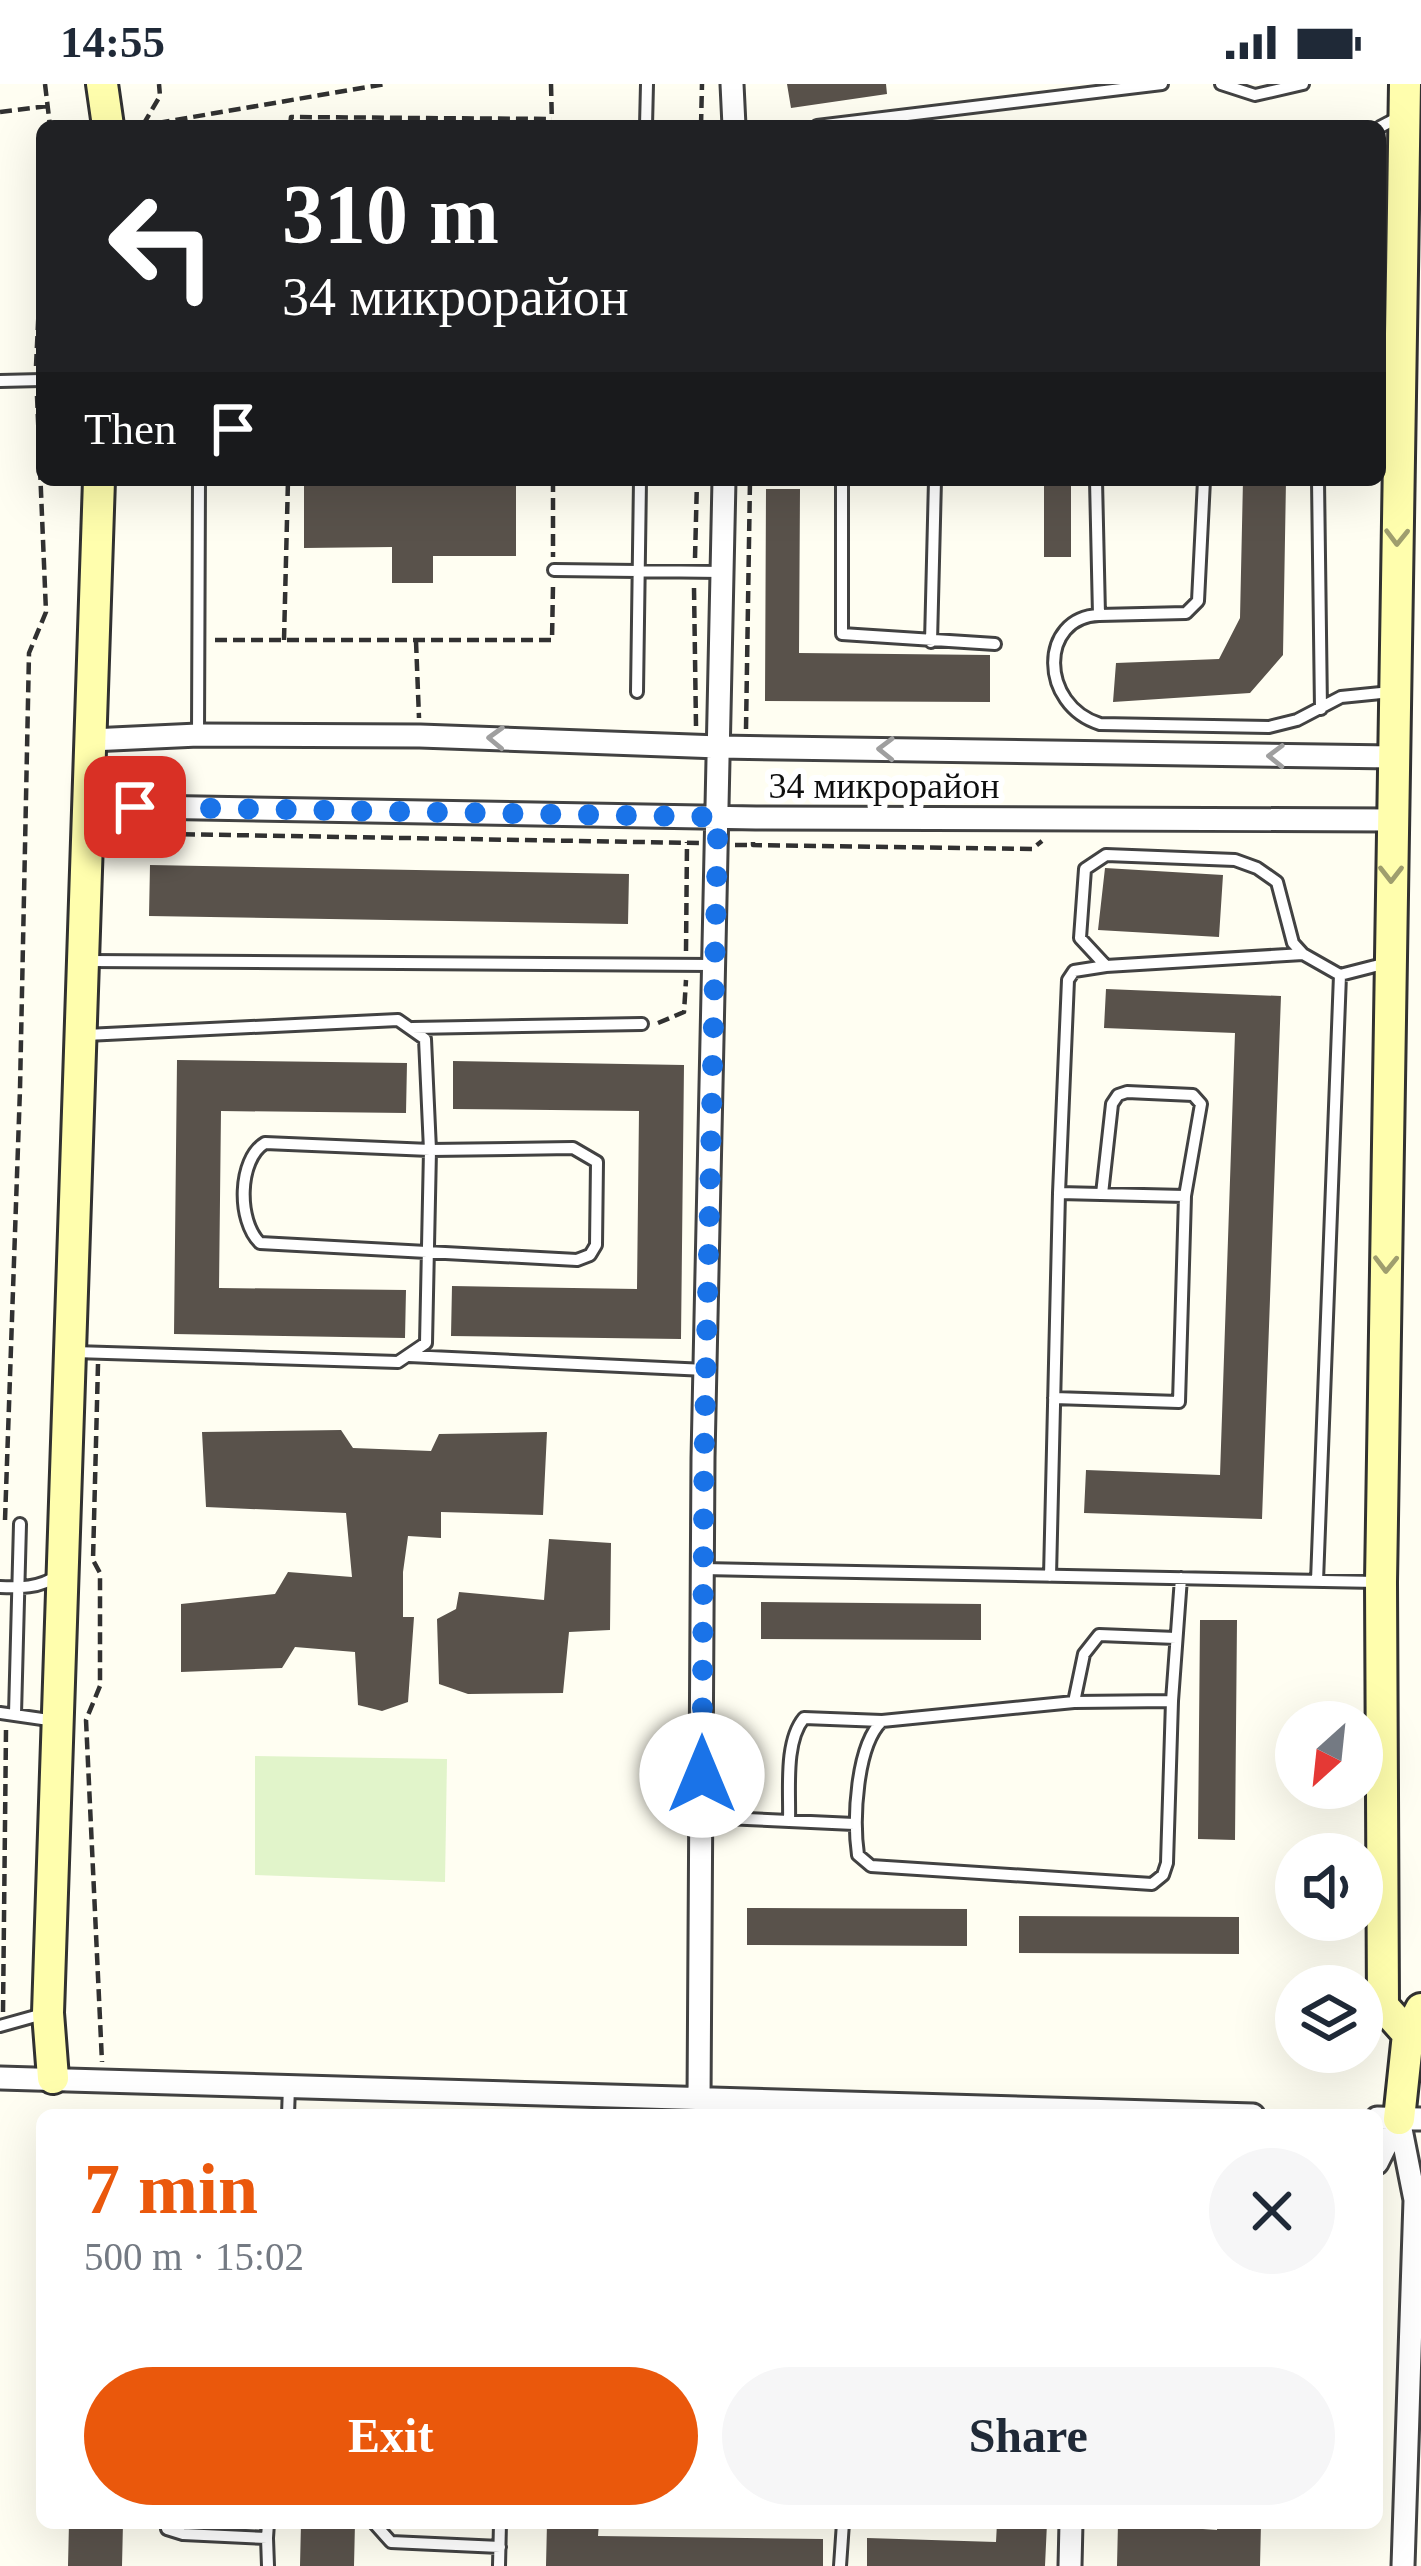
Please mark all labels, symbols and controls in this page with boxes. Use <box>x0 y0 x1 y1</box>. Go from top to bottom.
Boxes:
text: 14:55 <box>60 17 165 67</box>
icon: left <box>84 168 240 324</box>
text: 310 m <box>282 168 499 261</box>
text: 34 микрорайон <box>282 267 629 327</box>
icon: arrive <box>200 396 266 462</box>
text: Then <box>84 404 176 454</box>
one-way arrow <box>1385 528 1411 547</box>
one-way arrow <box>486 726 505 752</box>
one-way arrow <box>876 737 895 763</box>
one-way arrow <box>1266 744 1285 770</box>
pin <box>84 756 186 858</box>
street label: 34 микрорайон <box>768 766 1000 806</box>
icon: arrive <box>102 774 168 840</box>
one-way arrow <box>1378 866 1404 884</box>
one-way arrow <box>1373 1255 1399 1274</box>
north arrow <box>1275 1701 1383 1809</box>
map controls <box>1275 1701 1383 2073</box>
position arrow <box>639 1712 765 1838</box>
button: sound <box>1275 1833 1383 1941</box>
button: layers <box>1275 1965 1383 2073</box>
button: close <box>1209 2148 1335 2274</box>
text: 7 min <box>84 2149 258 2229</box>
text: 500 m · 15:02 <box>84 2235 304 2278</box>
button: Exit <box>84 2367 698 2505</box>
button: Share <box>722 2367 1335 2505</box>

